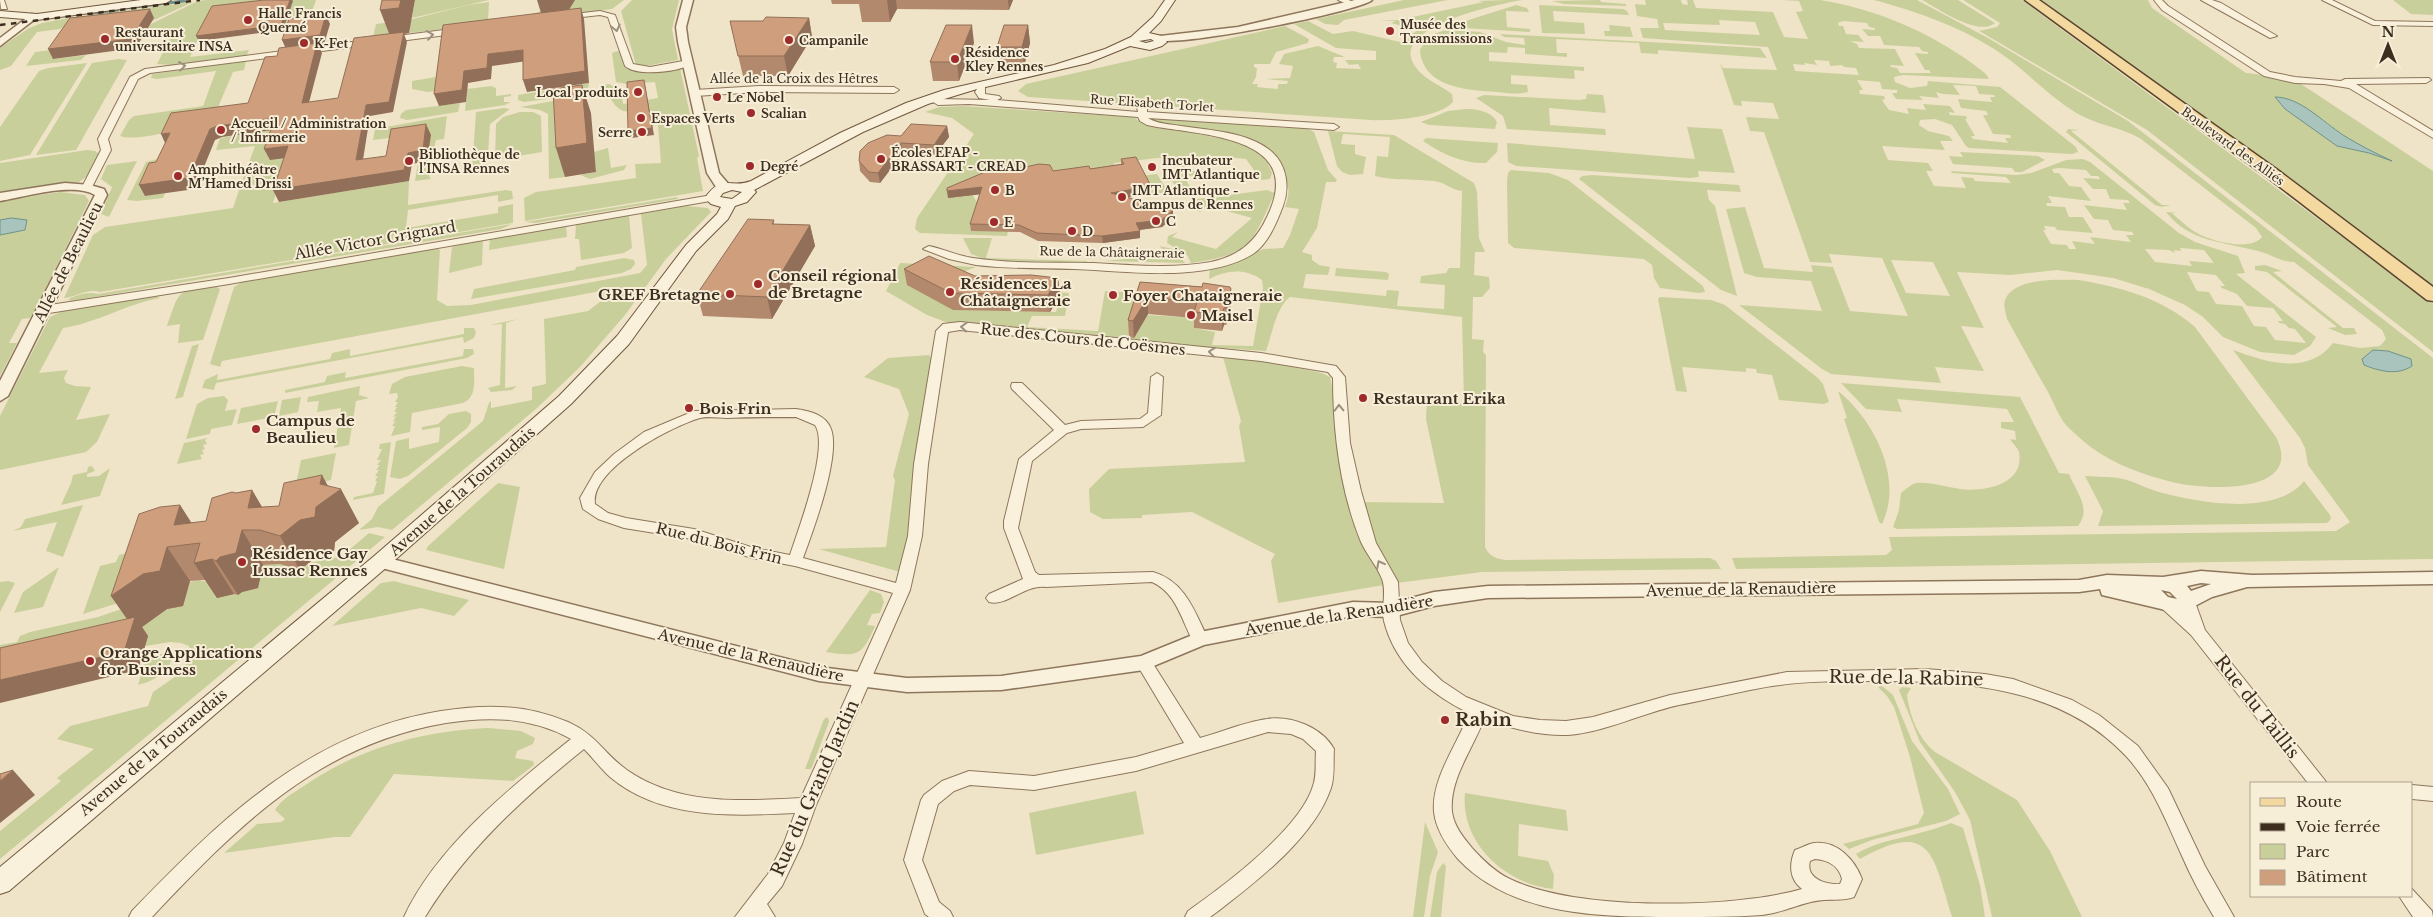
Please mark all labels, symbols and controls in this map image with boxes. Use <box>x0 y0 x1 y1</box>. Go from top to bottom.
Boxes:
place label: Halle Francis Querné <box>258 6 342 35</box>
marker: Halle Francis Querné <box>242 14 254 26</box>
place label: Musée des Transmissions <box>1400 17 1492 46</box>
north arrow <box>2363 20 2413 70</box>
one-way arrow <box>610 23 621 32</box>
text: N <box>2381 23 2395 41</box>
place label: Restaurant universitaire INSA <box>115 25 234 54</box>
marker: Musée des Transmissions <box>1384 25 1396 37</box>
one-way arrow <box>425 30 434 40</box>
marker: Restaurant universitaire INSA <box>99 33 111 45</box>
place label: Campanile <box>799 33 869 48</box>
marker: Campanile <box>783 34 795 46</box>
place label: K-Fet <box>314 36 349 51</box>
marker: K-Fet <box>298 37 310 49</box>
place label: Résidence Kley Rennes <box>965 45 1044 74</box>
marker: Résidence Kley Rennes <box>949 53 961 65</box>
one-way arrow <box>178 61 186 72</box>
street label: Allée de la Croix des Hêtres <box>709 71 878 86</box>
place label: Local produits <box>536 85 628 100</box>
marker: Local produits <box>632 86 644 98</box>
place label: Le Nobel <box>727 90 785 105</box>
marker: Le Nobel <box>711 91 723 103</box>
street label: Rue Elisabeth Torlet <box>1089 91 1215 115</box>
street label: Boulevard des Alliés <box>2179 104 2287 188</box>
place label: Scalian <box>761 106 807 121</box>
marker: Scalian <box>745 107 757 119</box>
place label: Espaces Verts <box>651 111 735 126</box>
marker: Espaces Verts <box>635 112 647 124</box>
place label: Accueil / Administration / Infirmerie <box>230 116 387 145</box>
marker: Accueil / Administration / Infirmerie <box>215 124 227 136</box>
place label: Serre <box>598 125 632 140</box>
marker: Serre <box>636 126 648 138</box>
place label: Écoles EFAP - BRASSART - CREAD <box>891 144 1026 174</box>
place label: Bibliothèque de l’INSA Rennes <box>419 147 520 176</box>
marker: Écoles EFAP - BRASSART - CREAD <box>875 153 887 165</box>
place label: Incubateur IMT Atlantique <box>1162 153 1260 182</box>
marker: Bibliothèque de l’INSA Rennes <box>403 155 415 167</box>
place label: Degré <box>760 159 798 174</box>
marker: Degré <box>744 160 756 172</box>
marker: Incubateur IMT Atlantique <box>1146 161 1158 173</box>
place label: Amphithéâtre M’Hamed Drissi <box>187 162 292 191</box>
marker: Amphithéâtre M’Hamed Drissi <box>172 170 184 182</box>
place label: B <box>1005 183 1015 198</box>
place label: IMT Atlantique - Campus de Rennes <box>1132 183 1253 212</box>
marker: B <box>989 184 1001 196</box>
marker: IMT Atlantique - Campus de Rennes <box>1116 191 1128 203</box>
street label: Allée de Beaulieu <box>29 198 107 326</box>
place label: C <box>1166 214 1176 229</box>
place label: E <box>1004 215 1013 230</box>
marker: C <box>1150 215 1162 227</box>
street label: Allée Victor Grignard <box>292 216 457 264</box>
marker: E <box>988 216 1000 228</box>
place label: D <box>1082 224 1093 239</box>
marker: D <box>1066 225 1078 237</box>
street label: Rue de la Châtaigneraie <box>1039 243 1185 261</box>
place label: Conseil régional de Bretagne <box>768 266 898 302</box>
place label: Résidences La Châtaigneraie <box>960 274 1072 310</box>
marker: Conseil régional de Bretagne <box>752 278 764 290</box>
place label: GREF Bretagne <box>598 285 720 304</box>
marker: Résidences La Châtaigneraie <box>944 286 956 298</box>
place label: Foyer Chataigneraie <box>1123 286 1282 305</box>
marker: GREF Bretagne <box>724 288 736 300</box>
marker: Foyer Chataigneraie <box>1107 289 1119 301</box>
place label: Maisel <box>1201 306 1254 325</box>
marker: Maisel <box>1185 309 1197 321</box>
street label: Rue des Cours de Coësmes <box>979 319 1187 359</box>
one-way arrow <box>959 321 967 332</box>
one-way arrow <box>1208 347 1216 358</box>
place label: Restaurant Erika <box>1373 389 1506 408</box>
marker: Restaurant Erika <box>1357 392 1369 404</box>
place label: Bois Frin <box>699 399 771 418</box>
marker: Bois Frin <box>683 402 695 414</box>
one-way arrow <box>1334 404 1344 412</box>
place label: Campus de Beaulieu <box>266 411 355 447</box>
street label: Avenue de la Touraudais <box>384 422 539 560</box>
marker: Campus de Beaulieu <box>250 423 262 435</box>
street label: Rue du Bois Frin <box>654 518 784 568</box>
place label: Résidence Gay Lussac Rennes <box>252 544 368 580</box>
marker: Résidence Gay Lussac Rennes <box>236 556 248 568</box>
one-way arrow <box>1376 560 1386 569</box>
street label: Avenue de la Renaudière <box>1645 578 1836 600</box>
street label: Avenue de la Renaudière <box>1243 591 1434 639</box>
street label: Avenue de la Renaudière <box>655 624 846 686</box>
place label: Orange Applications for Business <box>100 643 262 679</box>
street label: Rue du Taillis <box>2210 651 2304 763</box>
marker: Orange Applications for Business <box>84 655 96 667</box>
street label: Rue de la Rabine <box>1828 666 1984 690</box>
street label: Avenue de la Touraudais <box>74 684 231 820</box>
street label: Rue du Grand Jardin <box>766 696 864 880</box>
place label: Rabin <box>1455 709 1512 731</box>
marker: Rabin <box>1439 714 1451 726</box>
legend <box>2250 782 2413 897</box>
text: Route <box>2296 792 2342 811</box>
text: Voie ferrée <box>2295 817 2380 836</box>
text: Parc <box>2296 842 2329 861</box>
text: Bâtiment <box>2296 867 2368 886</box>

